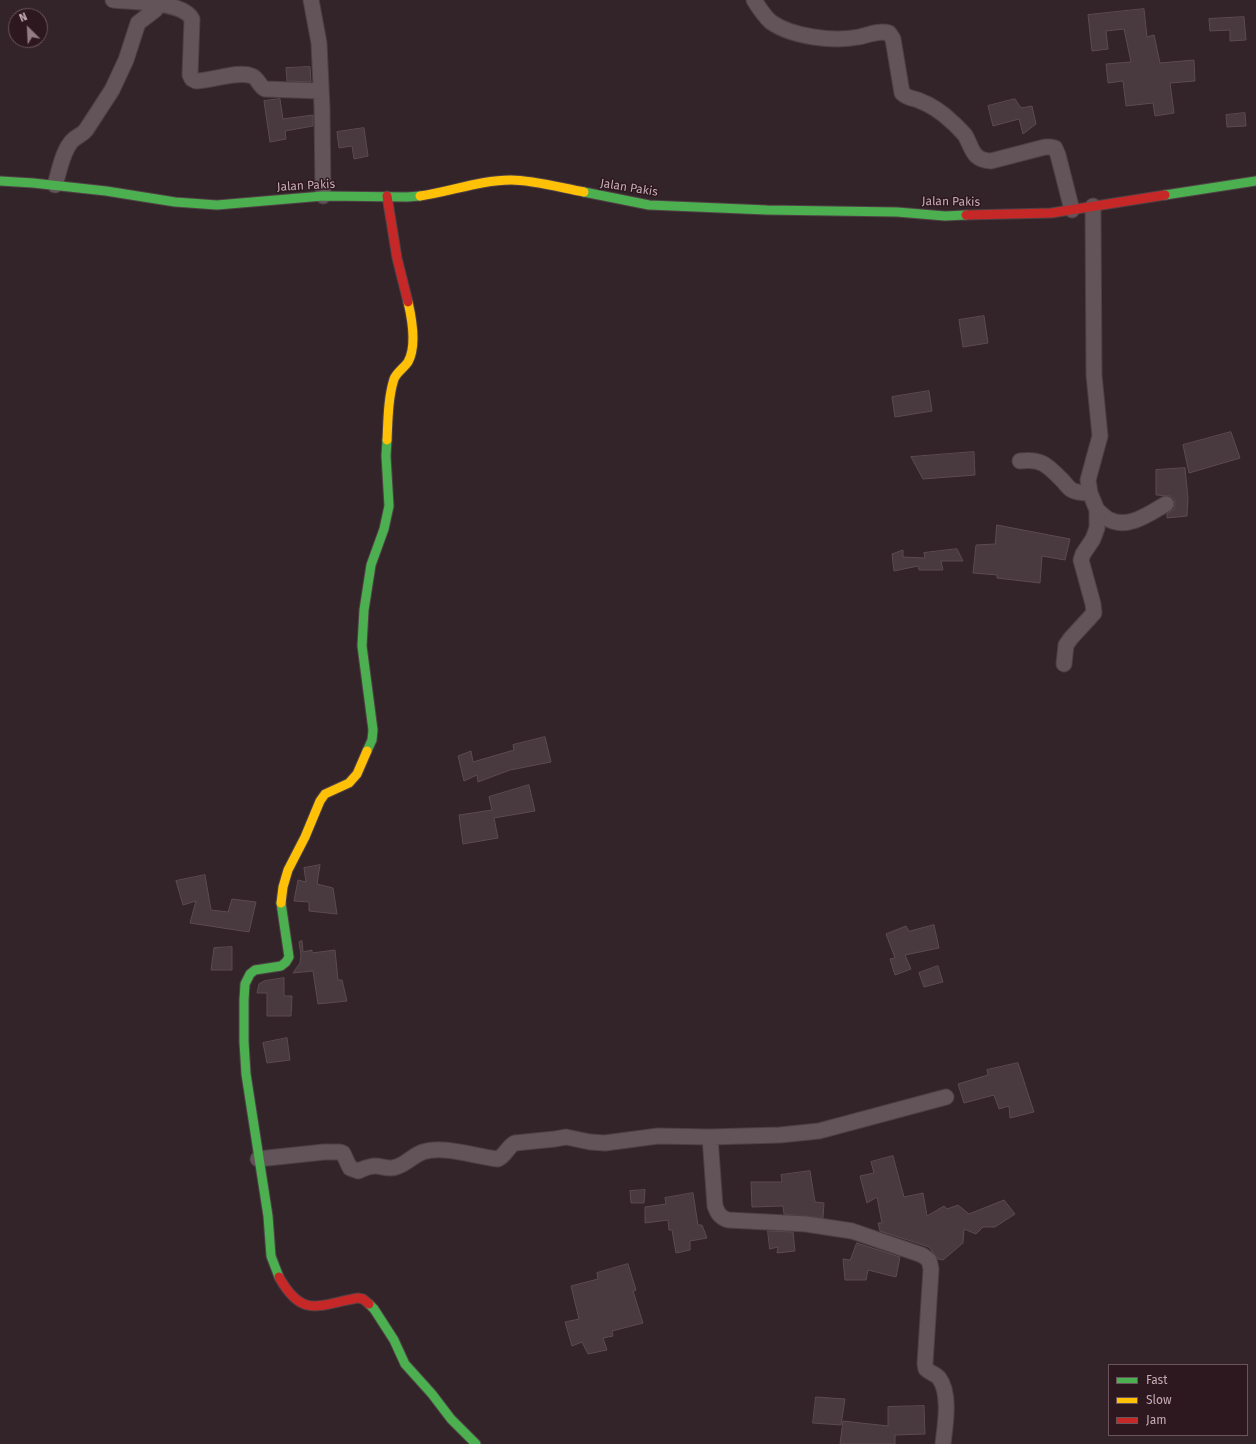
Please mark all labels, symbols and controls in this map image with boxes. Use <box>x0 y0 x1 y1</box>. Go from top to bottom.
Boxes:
north arrow <box>8 8 48 48</box>
text: N <box>17 10 29 25</box>
street label: Jalan Pakis <box>599 176 659 200</box>
street label: Jalan Pakis <box>277 177 335 195</box>
street label: Jalan Pakis <box>922 194 980 210</box>
legend <box>1108 1364 1248 1436</box>
text: Fast <box>1146 1373 1168 1387</box>
text: Slow <box>1146 1393 1172 1407</box>
text: Jam <box>1146 1413 1166 1427</box>

